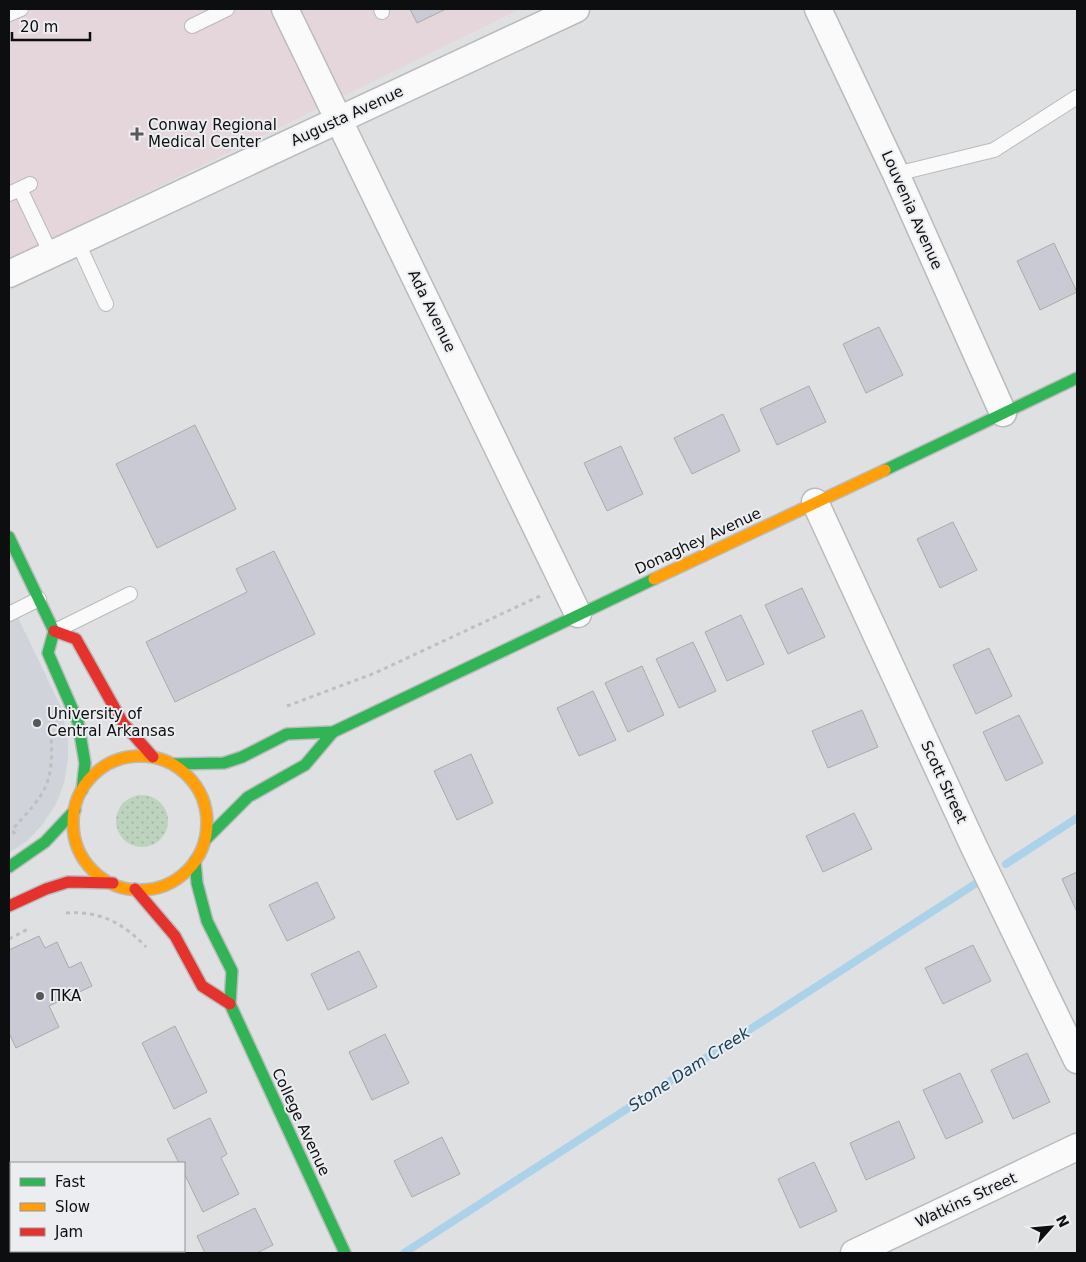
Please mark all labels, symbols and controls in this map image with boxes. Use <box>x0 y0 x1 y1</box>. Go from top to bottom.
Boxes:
scale bar <box>12 10 90 42</box>
text: 20 m <box>20 18 58 36</box>
street label: Augusta Avenue <box>288 82 406 150</box>
place label: Conway Regional Medical Center <box>148 116 277 151</box>
marker: Conway Regional Medical Center <box>130 127 144 141</box>
street label: Louvenia Avenue <box>878 148 946 272</box>
street label: Ada Avenue <box>404 267 460 355</box>
street label: Donaghey Avenue <box>632 504 764 578</box>
place label: University of Central Arkansas <box>47 705 175 740</box>
marker: University of Central Arkansas <box>31 717 43 729</box>
street label: Scott Street <box>917 738 971 826</box>
place label: ΠΚΑ <box>50 987 82 1005</box>
marker: ΠΚΑ <box>34 990 46 1002</box>
water label: Stone Dam Creek <box>625 1022 754 1115</box>
street label: College Avenue <box>268 1065 334 1179</box>
legend <box>10 1162 185 1252</box>
street label: Watkins Street <box>913 1169 1020 1231</box>
text: Fast <box>55 1173 85 1191</box>
text: Slow <box>55 1198 90 1216</box>
north arrow <box>1026 1202 1076 1252</box>
text: N <box>1053 1212 1072 1230</box>
text: Jam <box>54 1223 83 1241</box>

